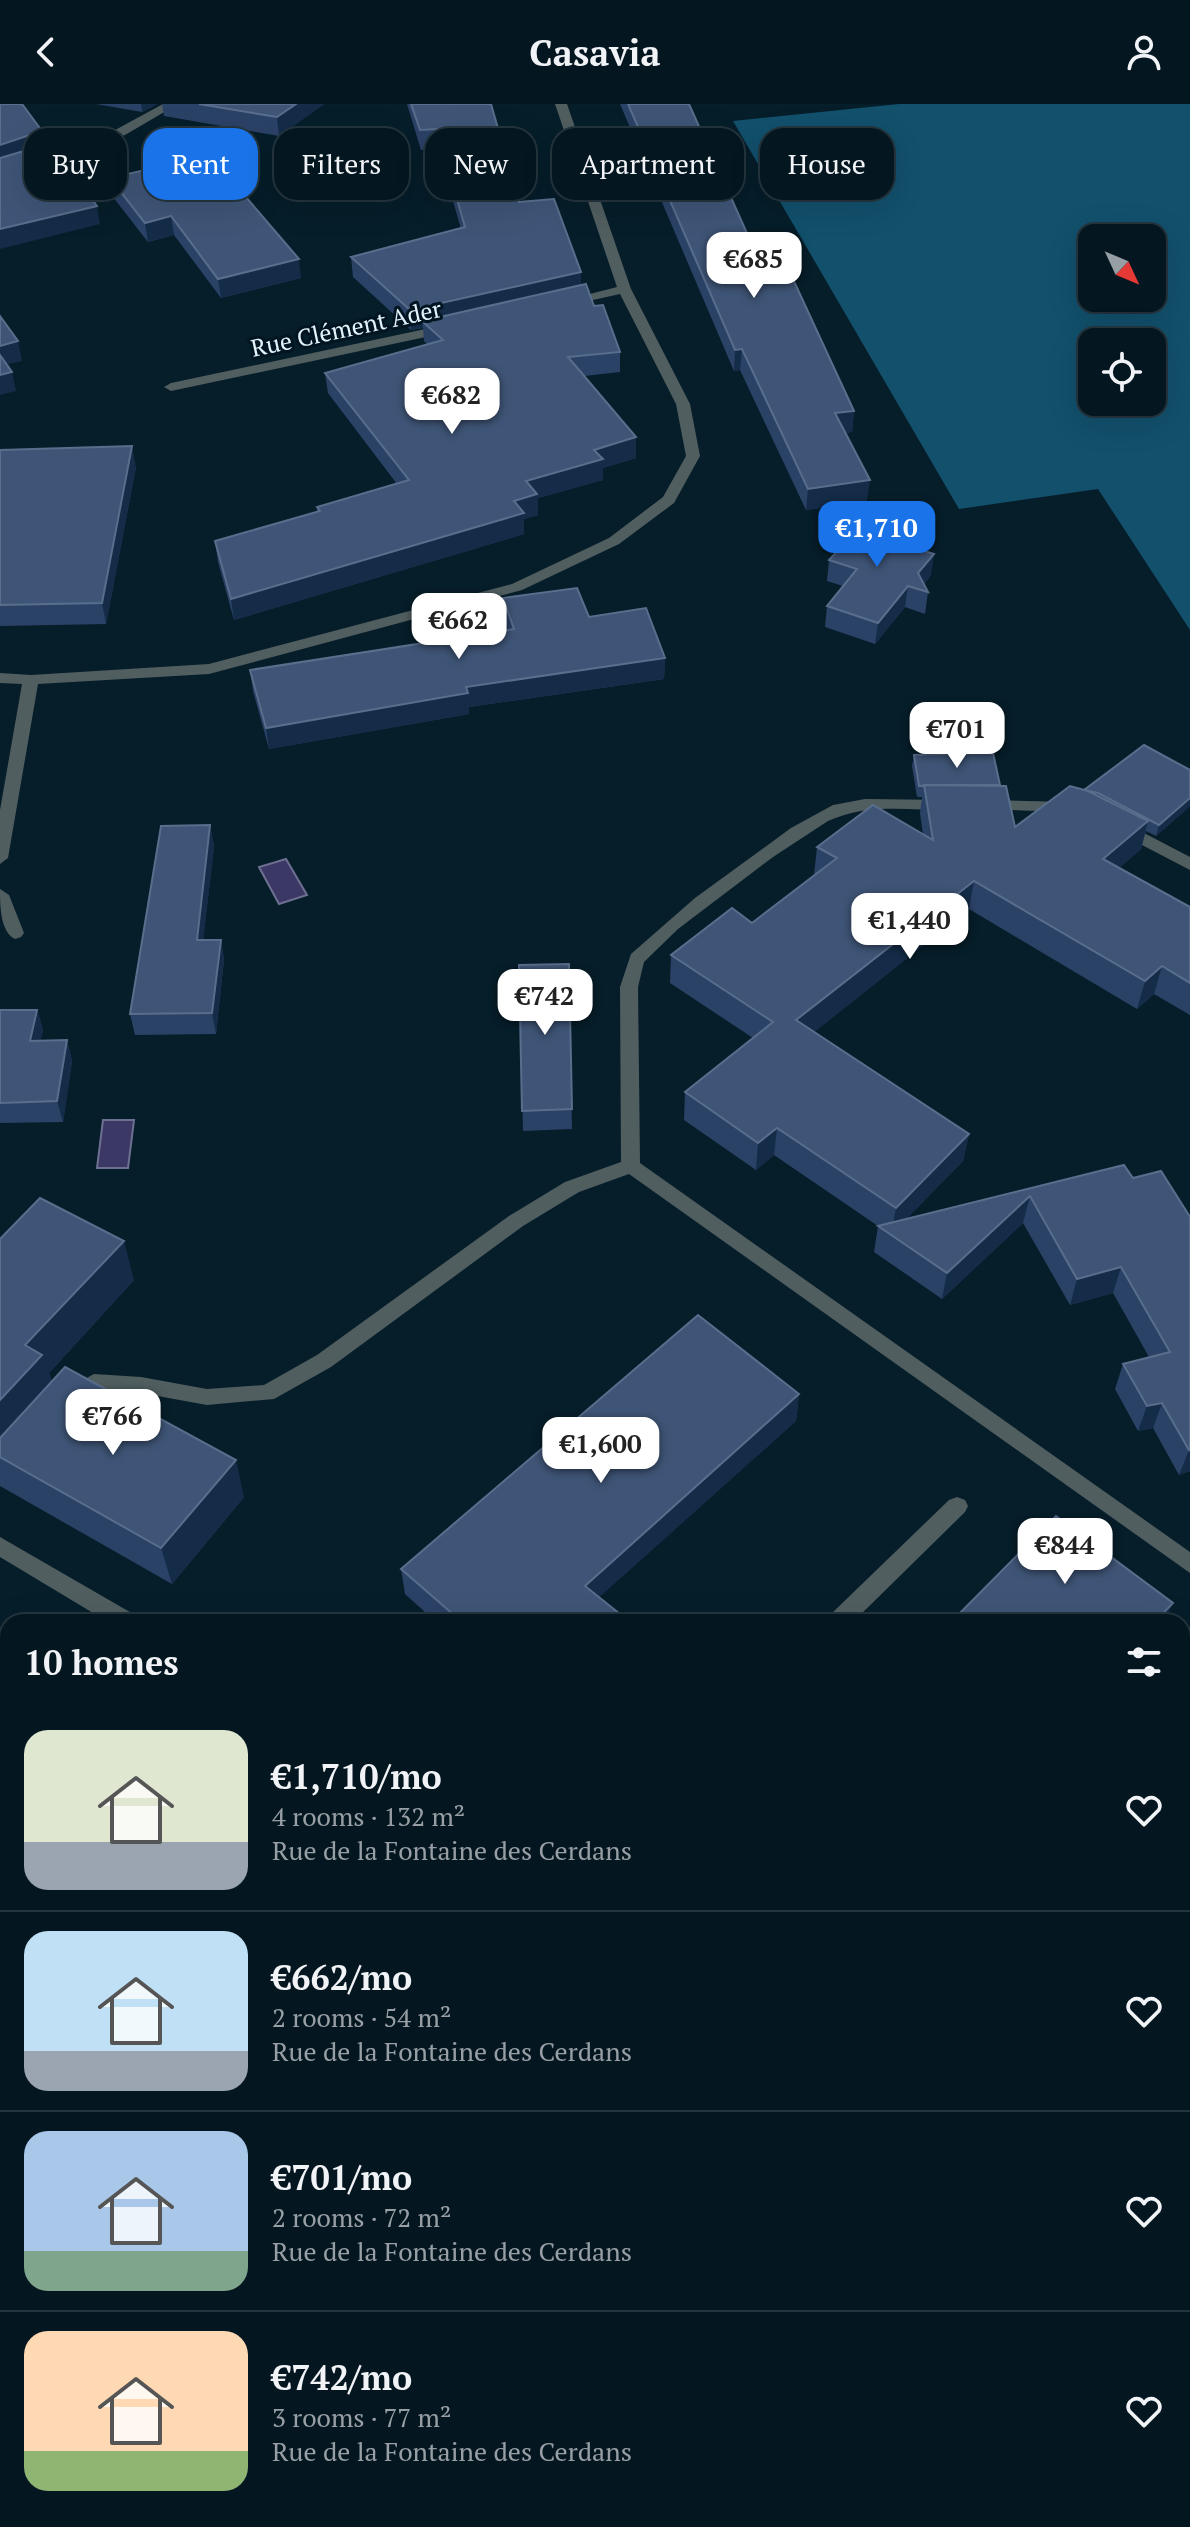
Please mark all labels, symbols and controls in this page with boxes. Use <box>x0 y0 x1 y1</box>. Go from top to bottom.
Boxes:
text: Casavia <box>529 29 661 76</box>
icon: back <box>24 30 68 74</box>
icon: person <box>1122 30 1166 74</box>
chip: Buy <box>24 128 127 200</box>
chip: Rent <box>143 128 258 200</box>
chip: Filters <box>274 128 409 200</box>
chip: New <box>425 128 536 200</box>
chip: Apartment <box>552 128 744 200</box>
chip: House <box>760 128 894 200</box>
north arrow <box>1078 224 1166 312</box>
map controls <box>1078 224 1166 416</box>
pin: €685 <box>707 232 801 300</box>
text: €685 <box>725 241 783 275</box>
street label: Rue Clément Ader <box>248 292 445 364</box>
button: locate <box>1078 328 1166 416</box>
pin: €682 <box>405 368 499 436</box>
text: €682 <box>423 377 481 411</box>
pin: €1,710 <box>812 501 942 569</box>
text: €1,710 <box>836 510 918 544</box>
pin: €662 <box>412 593 506 661</box>
text: €662 <box>430 602 488 636</box>
pin: €701 <box>910 702 1004 770</box>
text: €701 <box>928 711 986 745</box>
pin: €1,440 <box>845 893 975 961</box>
text: €1,440 <box>869 902 951 936</box>
pin: €742 <box>498 969 592 1037</box>
text: €742 <box>516 978 574 1012</box>
pin: €766 <box>66 1389 160 1457</box>
text: €766 <box>84 1398 142 1432</box>
pin: €1,600 <box>536 1417 666 1485</box>
text: €1,600 <box>560 1426 642 1460</box>
pin: €844 <box>1018 1518 1112 1586</box>
text: €844 <box>1036 1527 1094 1561</box>
text: 10 homes <box>24 1640 179 1685</box>
icon: filters <box>1122 1640 1166 1684</box>
text: €1,710/mo <box>272 1754 442 1799</box>
icon: home <box>88 1762 184 1858</box>
icon: heart <box>1122 1788 1166 1832</box>
text: 4 rooms · 132 m² <box>272 1799 465 1833</box>
text: Rue de la Fontaine des Cerdans <box>272 1833 632 1867</box>
text: €662/mo <box>272 1955 412 2000</box>
icon: home <box>88 1963 184 2059</box>
icon: heart <box>1122 1989 1166 2033</box>
text: 2 rooms · 54 m² <box>272 2000 451 2034</box>
text: Rue de la Fontaine des Cerdans <box>272 2034 632 2068</box>
text: €701/mo <box>272 2155 412 2200</box>
icon: home <box>88 2163 184 2259</box>
icon: heart <box>1122 2189 1166 2233</box>
text: 2 rooms · 72 m² <box>272 2200 451 2234</box>
text: Rue de la Fontaine des Cerdans <box>272 2234 632 2268</box>
text: €742/mo <box>272 2355 412 2400</box>
icon: home <box>88 2363 184 2459</box>
icon: heart <box>1122 2389 1166 2433</box>
text: 3 rooms · 77 m² <box>272 2400 451 2434</box>
text: Rue de la Fontaine des Cerdans <box>272 2434 632 2468</box>

